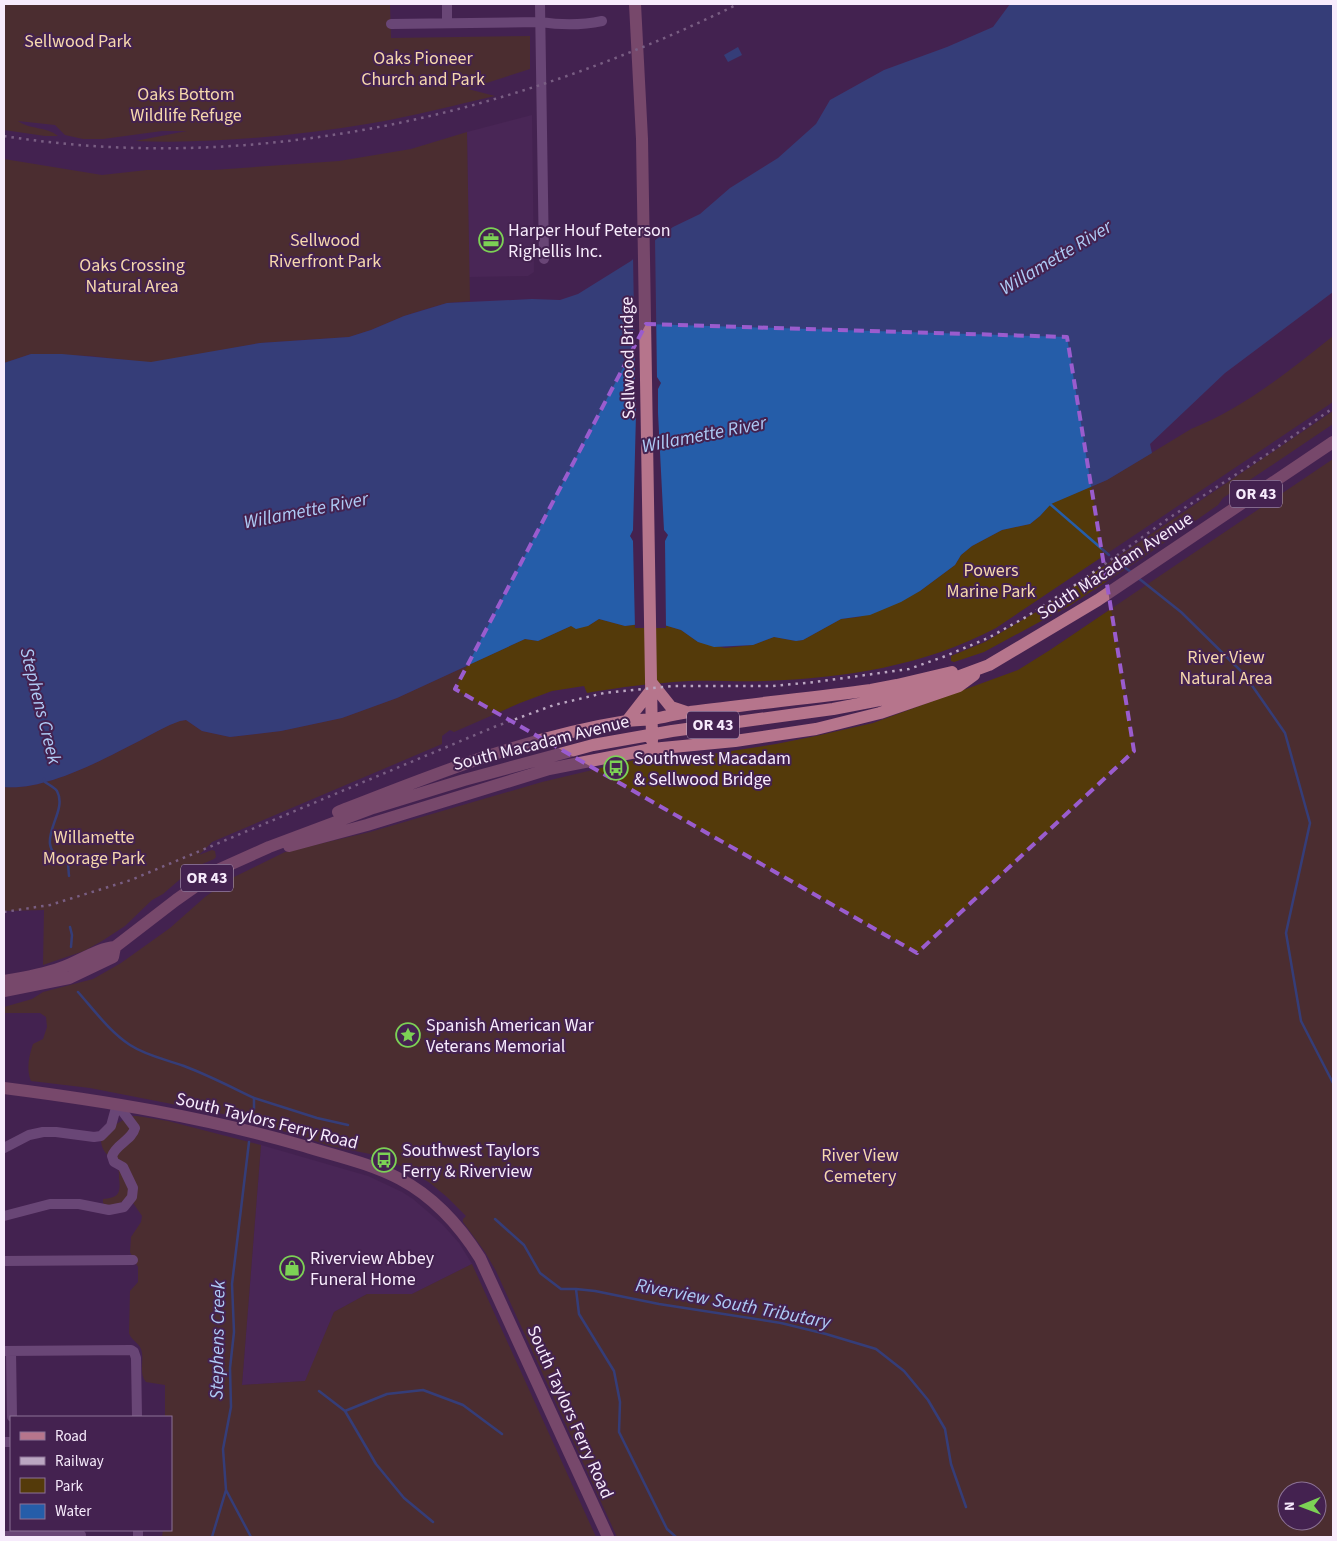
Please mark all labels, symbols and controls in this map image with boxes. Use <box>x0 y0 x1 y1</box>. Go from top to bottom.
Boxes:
park label: Sellwood Park <box>24 29 132 54</box>
park label: Oaks Pioneer Church and Park <box>361 46 485 92</box>
park label: Oaks Bottom Wildlife Refuge <box>130 82 242 128</box>
water label: Willamette River <box>995 213 1118 302</box>
place label: Harper Houf Peterson Righellis Inc. <box>508 218 671 264</box>
office icon: Harper Houf Peterson Righellis Inc. <box>478 227 504 253</box>
park label: Sellwood Riverfront Park <box>269 228 381 274</box>
park label: Oaks Crossing Natural Area <box>79 253 185 299</box>
street label: Sellwood Bridge <box>614 296 642 420</box>
water label: Willamette River <box>639 409 770 460</box>
road number: OR 43 <box>1230 480 1282 508</box>
water label: Willamette River <box>241 485 372 536</box>
street label: South Macadam Avenue <box>1032 506 1198 626</box>
park label: Powers Marine Park <box>947 558 1036 604</box>
water label: Stephens Creek <box>12 645 68 768</box>
park label: River View Natural Area <box>1179 645 1273 691</box>
street label: South Macadam Avenue <box>450 709 632 777</box>
road number: OR 43 <box>687 712 739 738</box>
place label: Southwest Macadam & Sellwood Bridge <box>634 746 791 792</box>
bus stop icon: Southwest Macadam & Sellwood Bridge <box>603 755 629 781</box>
park label: Willamette Moorage Park <box>43 825 145 871</box>
road number: OR 43 <box>181 864 233 891</box>
place label: Spanish American War Veterans Memorial <box>426 1013 594 1059</box>
place icon: Spanish American War Veterans Memorial <box>395 1022 421 1048</box>
street label: South Taylors Ferry Road <box>173 1086 361 1156</box>
place label: Southwest Taylors Ferry & Riverview <box>402 1138 540 1184</box>
park label: River View Cemetery <box>821 1143 899 1189</box>
bus stop icon: Southwest Taylors Ferry & Riverview <box>371 1147 397 1173</box>
place label: Riverview Abbey Funeral Home <box>310 1246 435 1292</box>
shop icon: Riverview Abbey Funeral Home <box>279 1255 305 1281</box>
water label: Riverview South Tributary <box>633 1272 834 1336</box>
water label: Stephens Creek <box>203 1279 233 1400</box>
street label: South Taylors Ferry Road <box>520 1321 620 1503</box>
legend <box>10 1416 172 1531</box>
text: Road <box>55 1426 87 1447</box>
text: Railway <box>55 1451 104 1472</box>
text: Park <box>55 1476 84 1497</box>
north arrow <box>1277 1481 1327 1531</box>
text: Water <box>55 1501 92 1522</box>
text: N <box>1280 1501 1300 1511</box>

